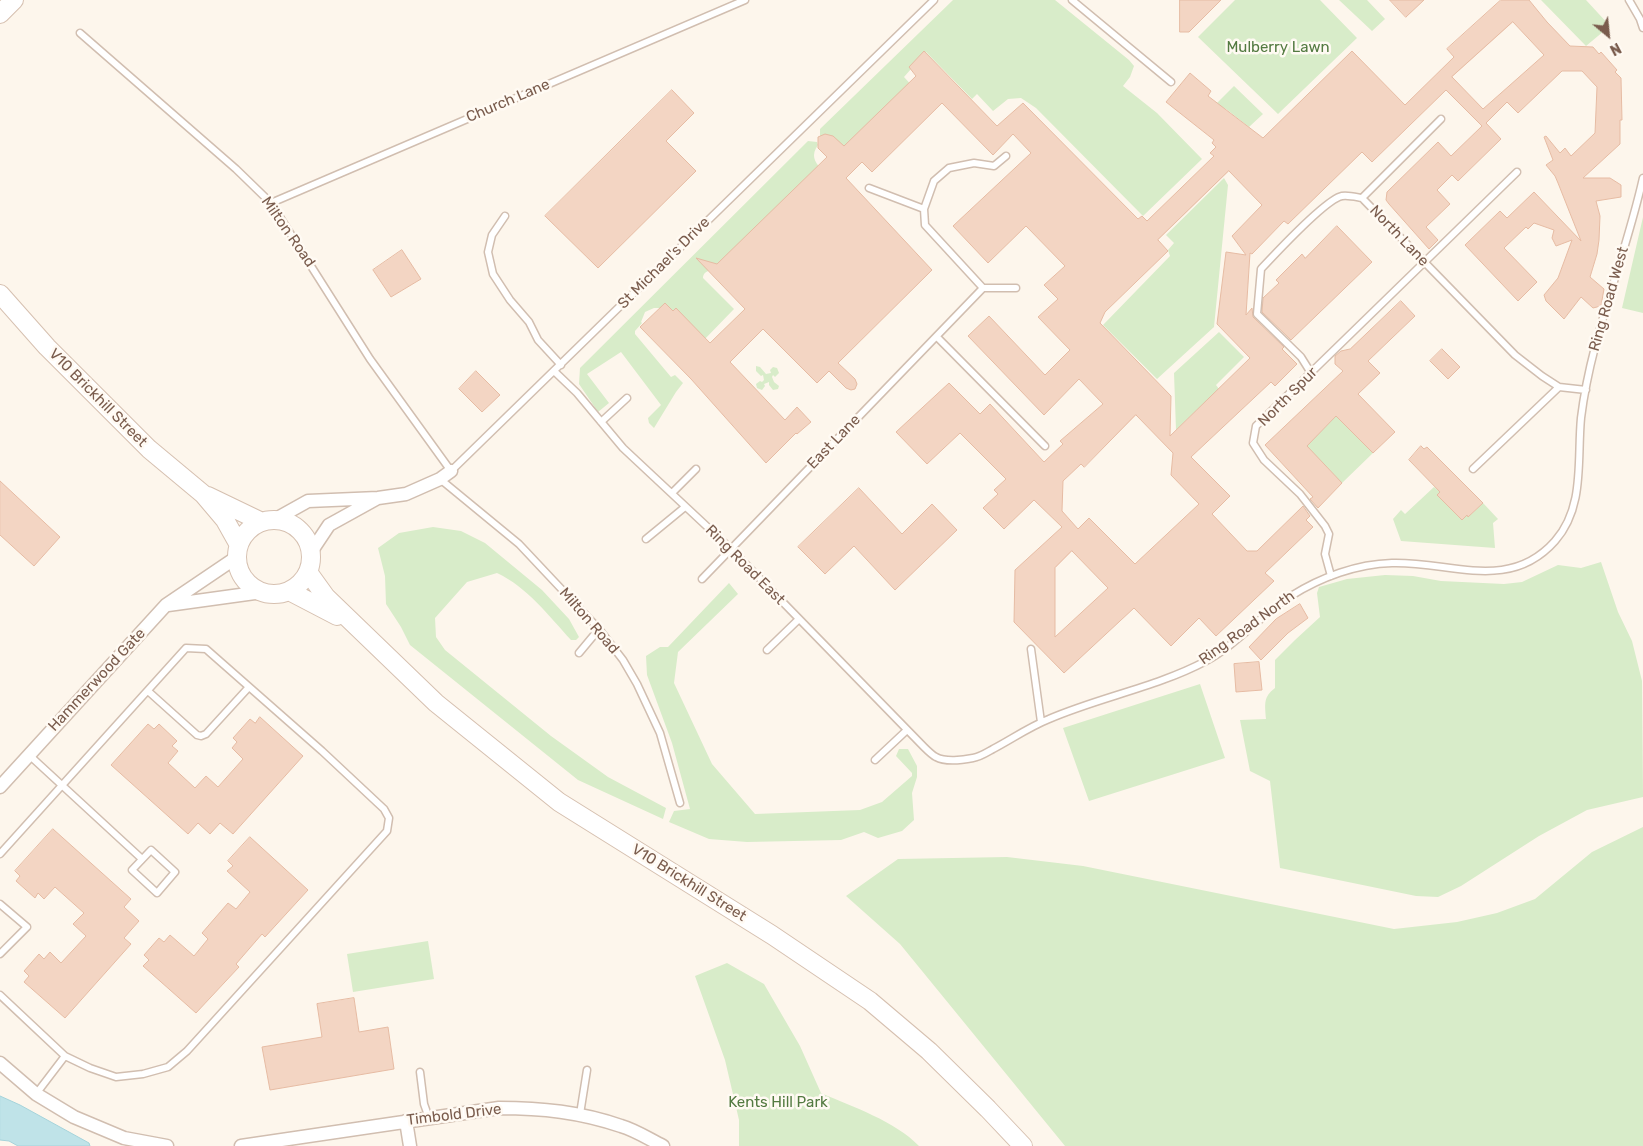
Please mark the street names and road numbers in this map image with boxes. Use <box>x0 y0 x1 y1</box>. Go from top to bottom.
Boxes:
street label: Church Lane <box>464 75 552 127</box>
street label: Milton Road <box>257 193 319 271</box>
street label: North Lane <box>1366 202 1432 270</box>
street label: St Michael's Drive <box>614 213 714 313</box>
street label: Ring Road West <box>1585 245 1633 353</box>
street label: V10 Brickhill Street <box>45 345 151 451</box>
street label: North Spur <box>1255 364 1321 430</box>
street label: East Lane <box>804 411 864 473</box>
street label: Ring Road East <box>701 521 789 609</box>
street label: Milton Road <box>555 584 623 658</box>
street label: Ring Road North <box>1196 587 1298 669</box>
street label: Hammerwood Gate <box>45 625 149 735</box>
street label: V10 Brickhill Street <box>628 840 750 926</box>
street label: Timbold Drive <box>406 1100 502 1130</box>

